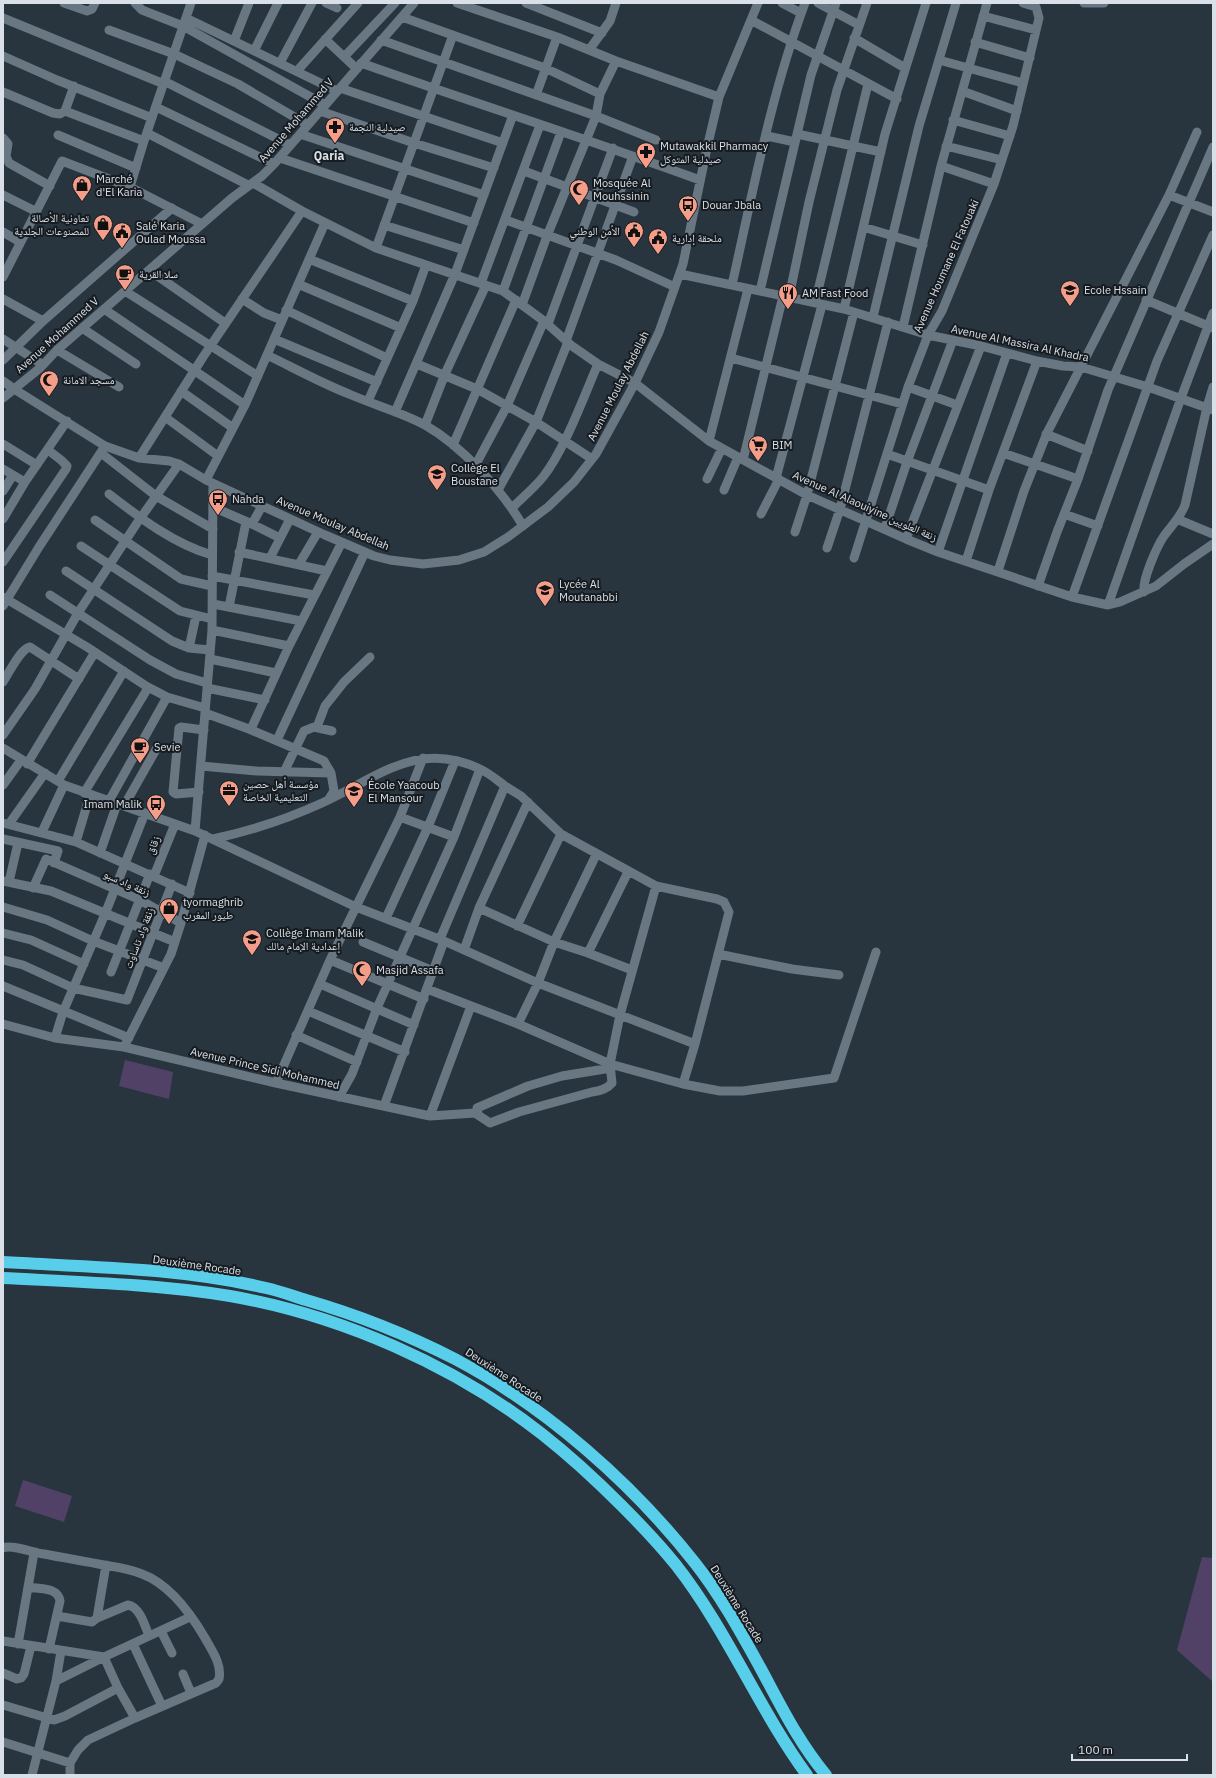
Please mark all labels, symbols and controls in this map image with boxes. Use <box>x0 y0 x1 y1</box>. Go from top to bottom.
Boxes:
street label: Avenue Mohammed V <box>255 75 337 165</box>
pharmacy icon: صيدلية النجمة <box>324 116 346 144</box>
place label: صيدلية النجمة <box>349 120 406 134</box>
place label: Mutawakkil Pharmacy صيدلية المتوكل <box>660 139 769 166</box>
pharmacy icon: Mutawakkil Pharmacy صيدلية المتوكل <box>635 141 657 169</box>
district label: Qaria <box>314 148 344 163</box>
place label: Marché d'El Karia <box>96 172 143 199</box>
shop icon: Marché d'El Karia <box>71 174 93 202</box>
place label: Mosquée Al Mouhssinin <box>593 176 651 203</box>
mosque icon: Mosquée Al Mouhssinin <box>568 178 590 206</box>
bus stop icon: Douar Jbala <box>677 194 699 222</box>
street label: Avenue Houmane El Fatouaki <box>910 197 982 335</box>
place label: Douar Jbala <box>702 198 761 212</box>
place label: تعاونية الأصالة للمصنوعات الجلدية <box>14 211 90 238</box>
shop icon: تعاونية الأصالة للمصنوعات الجلدية <box>92 213 114 241</box>
place label: Salé Karia Oulad Moussa <box>136 219 206 246</box>
public building icon: الأمن الوطني <box>623 220 645 248</box>
public building icon: Salé Karia Oulad Moussa <box>111 221 133 249</box>
place label: الأمن الوطني <box>570 224 620 240</box>
public building icon: ملحقة إدارية <box>647 227 669 255</box>
place label: ملحقة إدارية <box>672 231 722 246</box>
cafe icon: سلا القرية <box>114 263 136 291</box>
place label: سلا القرية <box>139 267 178 281</box>
school or university icon: Ecole Hssain <box>1059 279 1081 307</box>
restaurant icon: AM Fast Food <box>777 282 799 310</box>
place label: Ecole Hssain <box>1084 283 1147 297</box>
place label: AM Fast Food <box>802 286 868 300</box>
street label: Avenue Mohammed V <box>12 294 102 376</box>
street label: Avenue Al Massira Al Khadra <box>950 322 1090 364</box>
street label: Avenue Moulay Abdellah <box>584 329 652 443</box>
mosque icon: مسجد الامانة <box>38 369 60 397</box>
place label: مسجد الامانة <box>63 373 115 387</box>
supermarket icon: BIM <box>747 434 769 462</box>
place label: BIM <box>772 438 793 452</box>
place label: Collège El Boustane <box>451 461 500 488</box>
school or university icon: Collège El Boustane <box>426 463 448 491</box>
street label: Avenue Al Alaouiyine زنقة العلويين <box>791 468 939 544</box>
bus stop icon: Nahda <box>207 488 229 516</box>
place label: Nahda <box>232 492 264 506</box>
street label: Avenue Moulay Abdellah <box>274 493 392 553</box>
place label: Lycée Al Moutanabbi <box>559 577 618 604</box>
school or university icon: Lycée Al Moutanabbi <box>534 579 556 607</box>
cafe icon: Sevie <box>129 736 151 764</box>
place label: Sevie <box>154 740 181 754</box>
place label: مؤسسة أهل حصين التعليمية الخاصة <box>243 777 319 804</box>
place label: École Yaacoub El Mansour <box>368 778 440 805</box>
office icon: مؤسسة أهل حصين التعليمية الخاصة <box>218 779 240 807</box>
school or university icon: École Yaacoub El Mansour <box>343 780 365 808</box>
bus stop icon: Imam Malik <box>145 793 167 821</box>
place label: Imam Malik <box>84 797 142 811</box>
street label: زقاق <box>143 834 163 856</box>
street label: زنقة واد سبو <box>101 867 153 899</box>
place label: tyormaghrib طيور المغرب <box>183 895 243 922</box>
shop icon: tyormaghrib طيور المغرب <box>158 897 180 925</box>
street label: زنقة واد تاساوت <box>121 906 157 970</box>
place label: Collège Imam Malik إعدادية الإمام مالك <box>266 926 364 954</box>
school or university icon: Collège Imam Malik إعدادية الإمام مالك <box>241 928 263 956</box>
mosque icon: Masjid Assafa <box>351 959 373 987</box>
place label: Masjid Assafa <box>376 963 444 977</box>
street label: Avenue Prince Sidi Mohammed <box>189 1044 341 1092</box>
street label: Deuxième Rocade <box>152 1252 242 1278</box>
street label: Deuxième Rocade <box>463 1345 545 1405</box>
street label: Deuxième Rocade <box>707 1562 767 1646</box>
scale bar <box>1072 1736 1187 1762</box>
text: 100 m <box>1078 1742 1113 1757</box>

